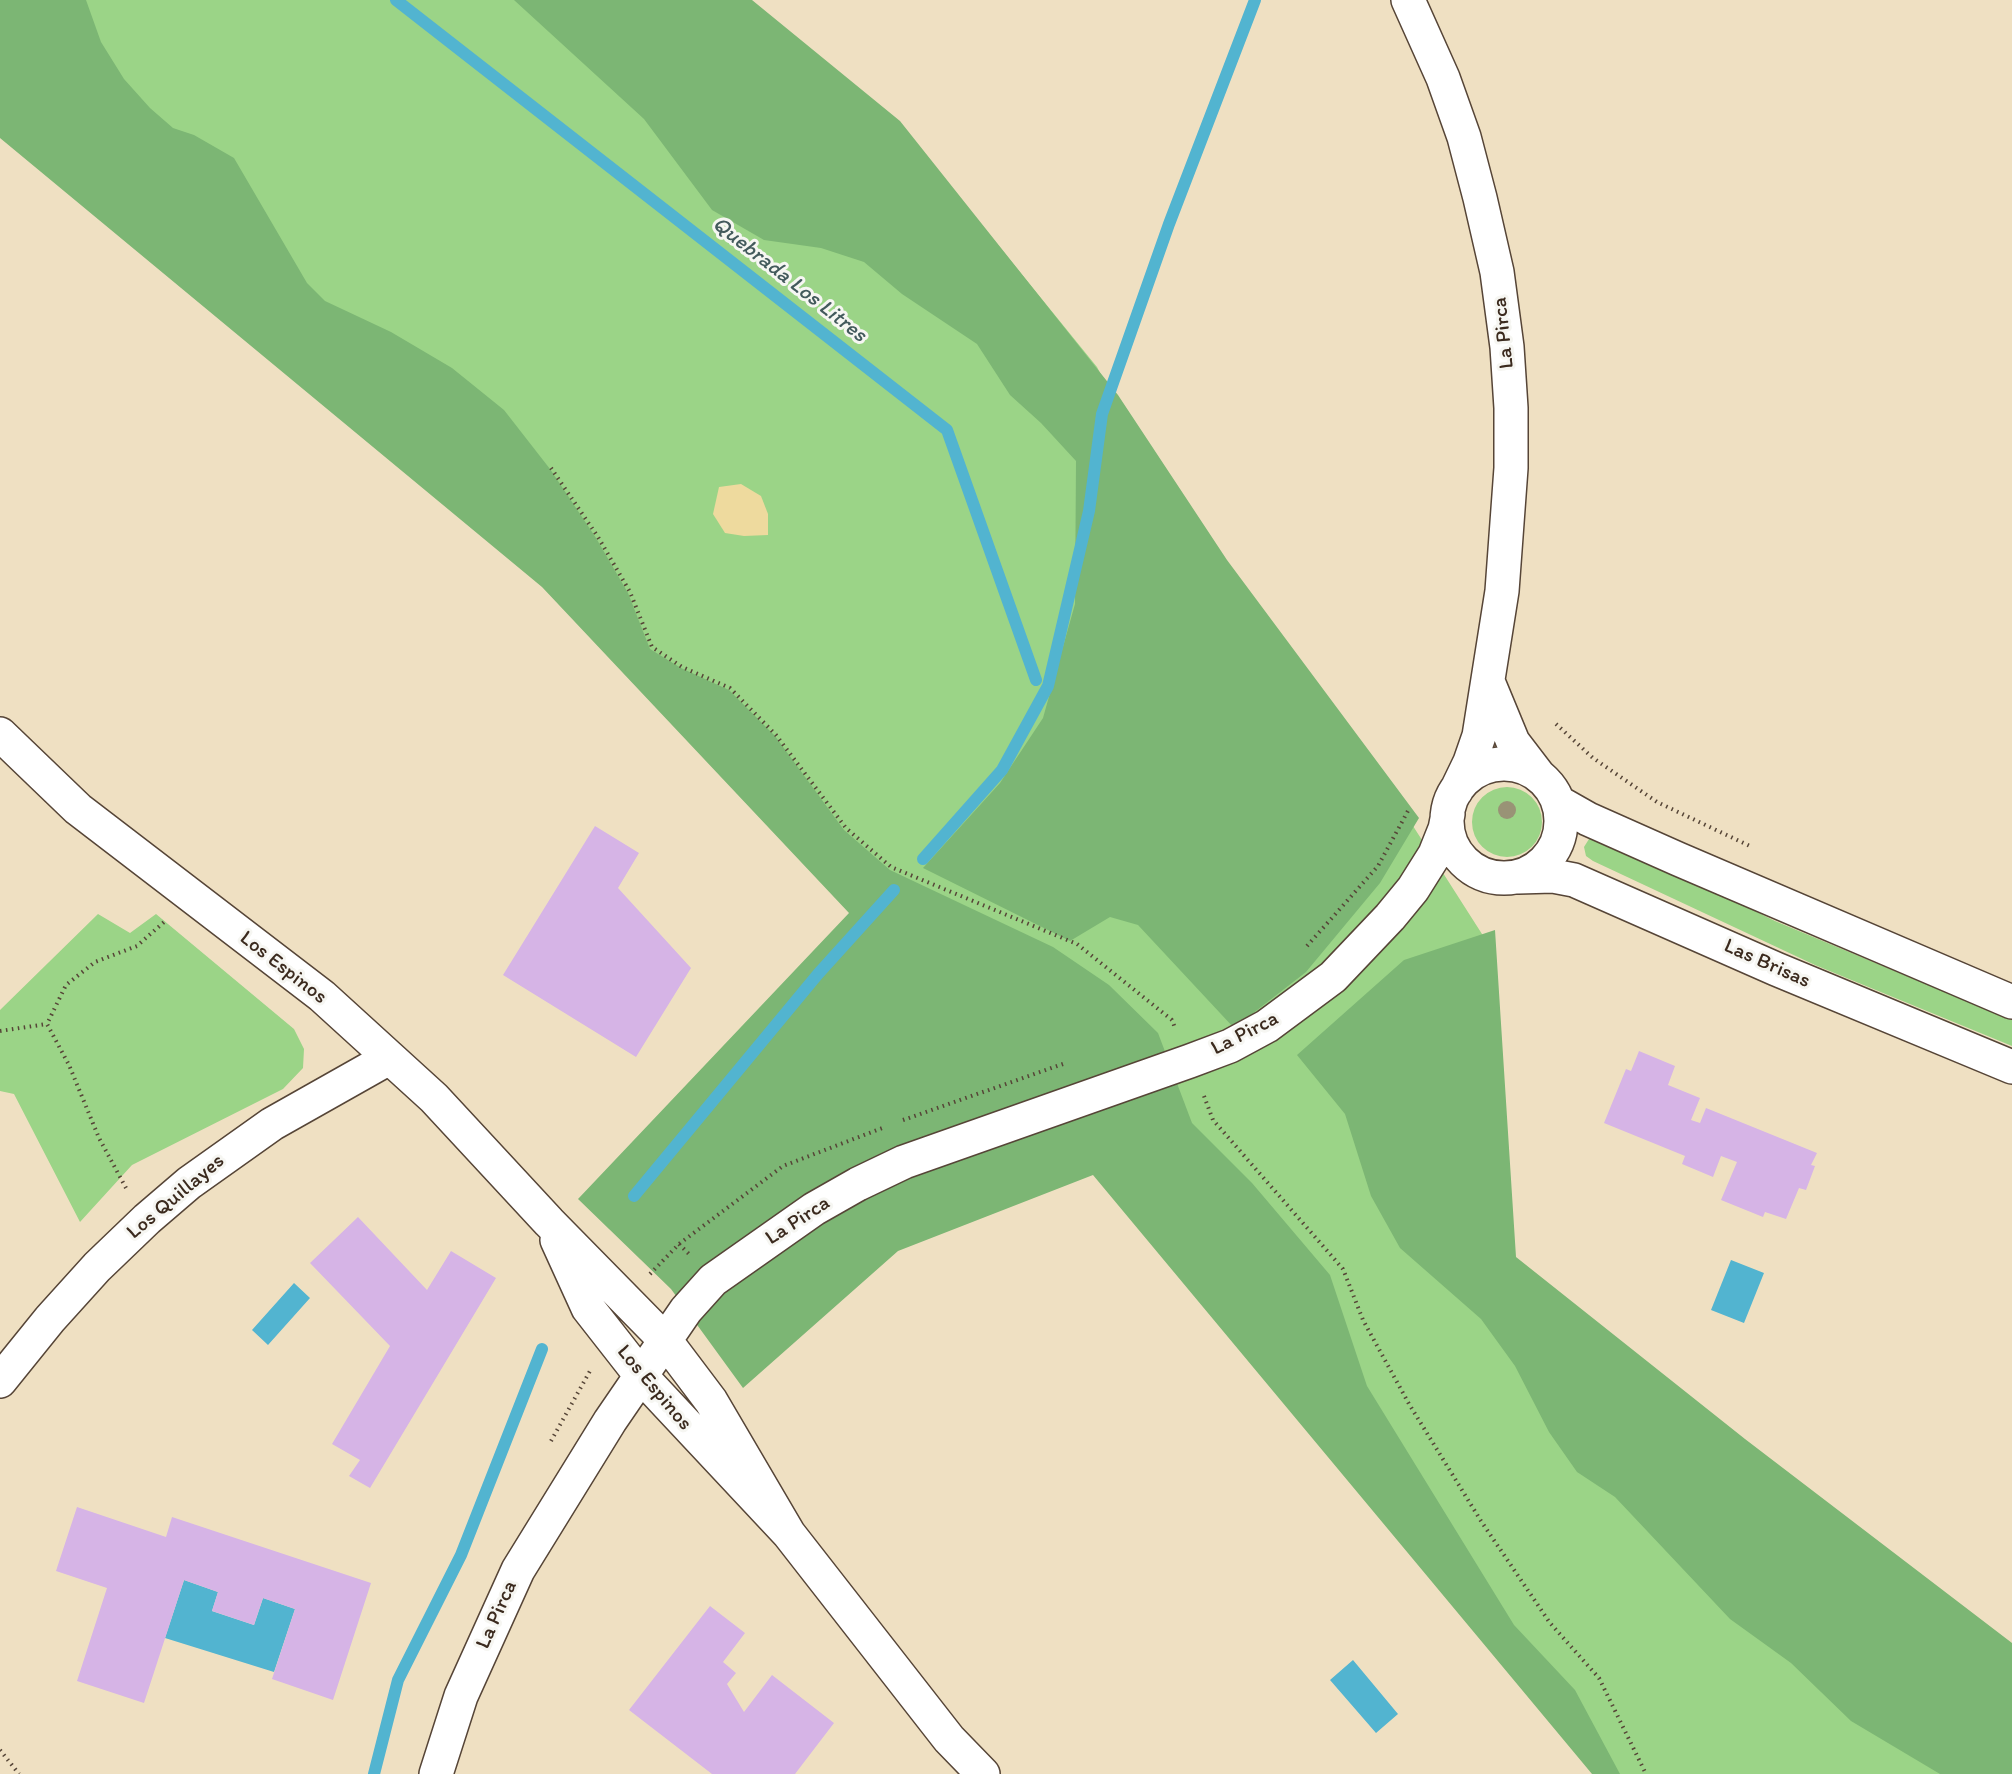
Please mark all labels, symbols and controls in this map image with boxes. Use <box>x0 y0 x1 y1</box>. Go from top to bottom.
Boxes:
water label: Quebrada Los Litres <box>706 211 872 349</box>
street label: La Pirca <box>1488 296 1520 370</box>
street label: Los Espinos <box>234 926 332 1010</box>
street label: Las Brisas <box>1720 934 1814 994</box>
street label: La Pirca <box>1207 1006 1283 1062</box>
street label: Los Quillayes <box>122 1149 230 1245</box>
street label: La Pirca <box>761 1191 835 1251</box>
street label: Los Espinos <box>611 1340 697 1436</box>
street label: La Pirca <box>471 1577 523 1653</box>

